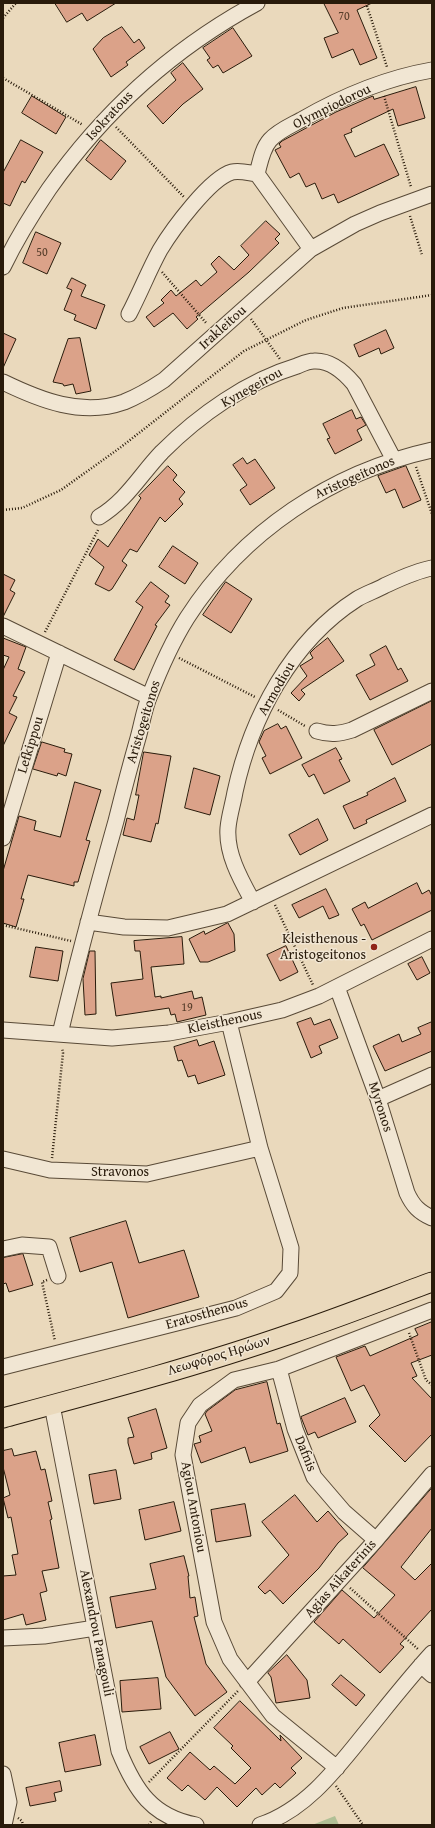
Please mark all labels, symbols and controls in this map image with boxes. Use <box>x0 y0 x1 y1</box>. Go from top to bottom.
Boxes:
house number: 70 <box>338 10 350 24</box>
street label: Olympiodorou <box>290 81 374 133</box>
street label: Isokratous <box>83 88 137 144</box>
house number: 50 <box>36 246 48 260</box>
street label: Irakleitou <box>196 302 250 354</box>
street label: Kynegeirou <box>218 364 286 412</box>
street label: Aristogeitonos <box>312 453 398 503</box>
street label: Armodiou <box>255 659 299 719</box>
street label: Aristogeitonos <box>123 678 165 766</box>
street label: Lefkippou <box>14 714 48 776</box>
place label: Kleisthenous - Aristogeitonos <box>280 931 366 964</box>
marker: Kleisthenous - Aristogeitonos <box>369 942 379 952</box>
house number: 19 <box>181 1001 193 1015</box>
street label: Kleisthenous <box>186 1006 264 1038</box>
street label: Myronos <box>364 1080 396 1134</box>
street label: Stravonos <box>91 1164 149 1180</box>
street label: Eratosthenous <box>164 1294 250 1334</box>
street label: Λεωφόρος Ηρώων <box>165 1332 273 1380</box>
street label: Dafnis <box>290 1434 320 1474</box>
street label: Agiou Antoniou <box>177 1460 209 1554</box>
street label: Agias Aikaterinis <box>302 1536 380 1622</box>
street label: Alexandrou Panagouli <box>75 1568 117 1698</box>

